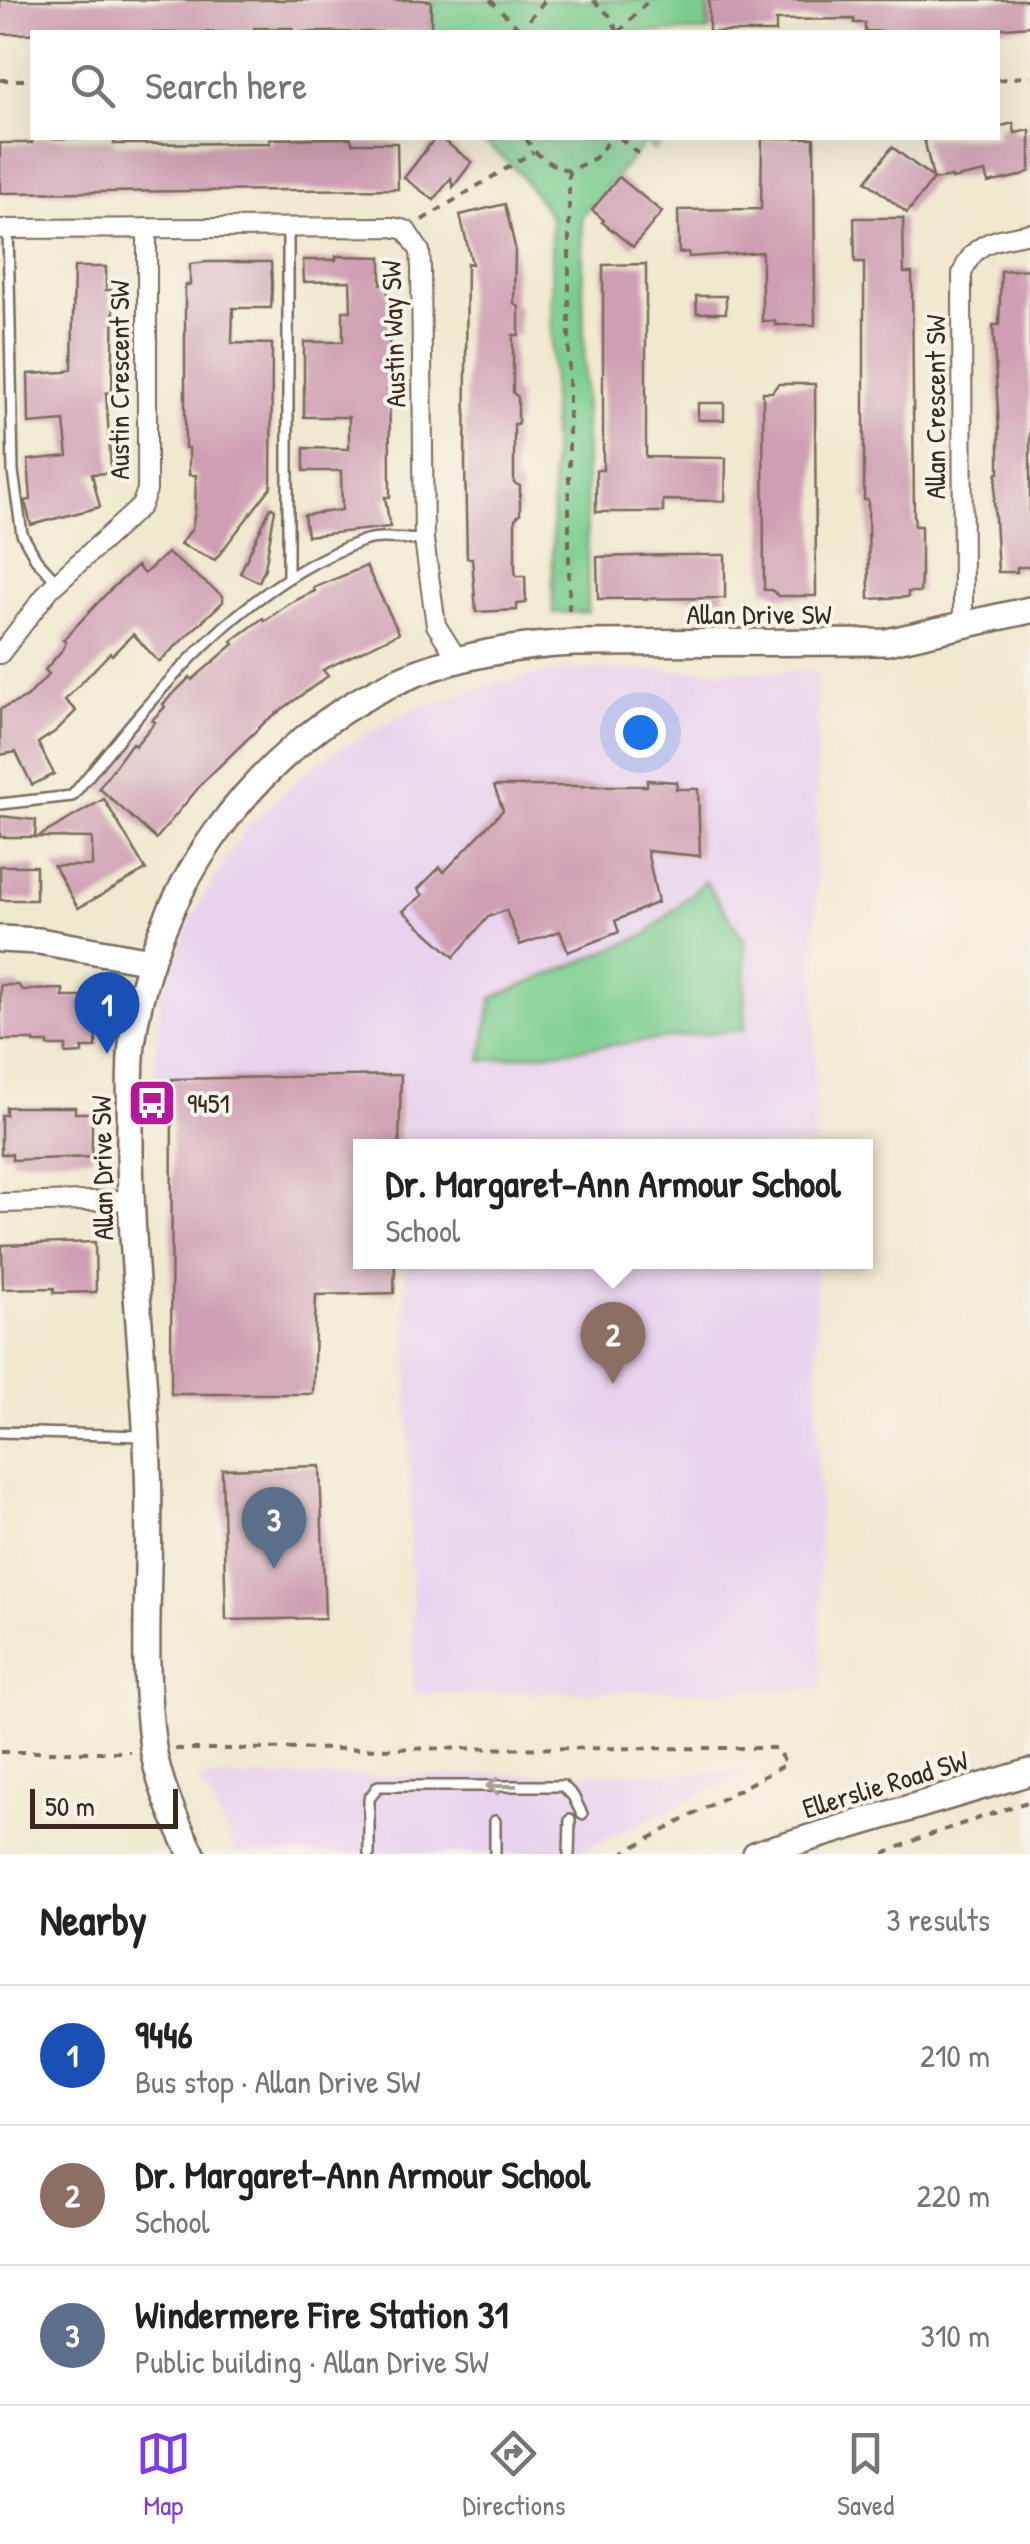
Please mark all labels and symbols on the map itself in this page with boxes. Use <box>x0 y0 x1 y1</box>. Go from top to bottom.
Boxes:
street label: Austin Way SW <box>371 260 415 408</box>
street label: Austin Crescent SW <box>100 280 138 480</box>
street label: Allan Crescent SW <box>916 315 954 499</box>
street label: Allan Drive SW <box>686 595 832 633</box>
your location <box>615 707 666 758</box>
pin: 1 <box>74 972 140 1054</box>
bus stop icon: 9451 <box>126 1077 178 1129</box>
place label: 9451 <box>187 1084 230 1122</box>
street label: Allan Drive SW <box>82 1095 122 1241</box>
pin: 2 <box>580 1302 646 1384</box>
pin: 3 <box>242 1486 306 1569</box>
street label: Ellerslie Road SW <box>798 1741 972 1827</box>
one-way arrow <box>485 1776 518 1796</box>
scale bar <box>30 1784 178 1828</box>

